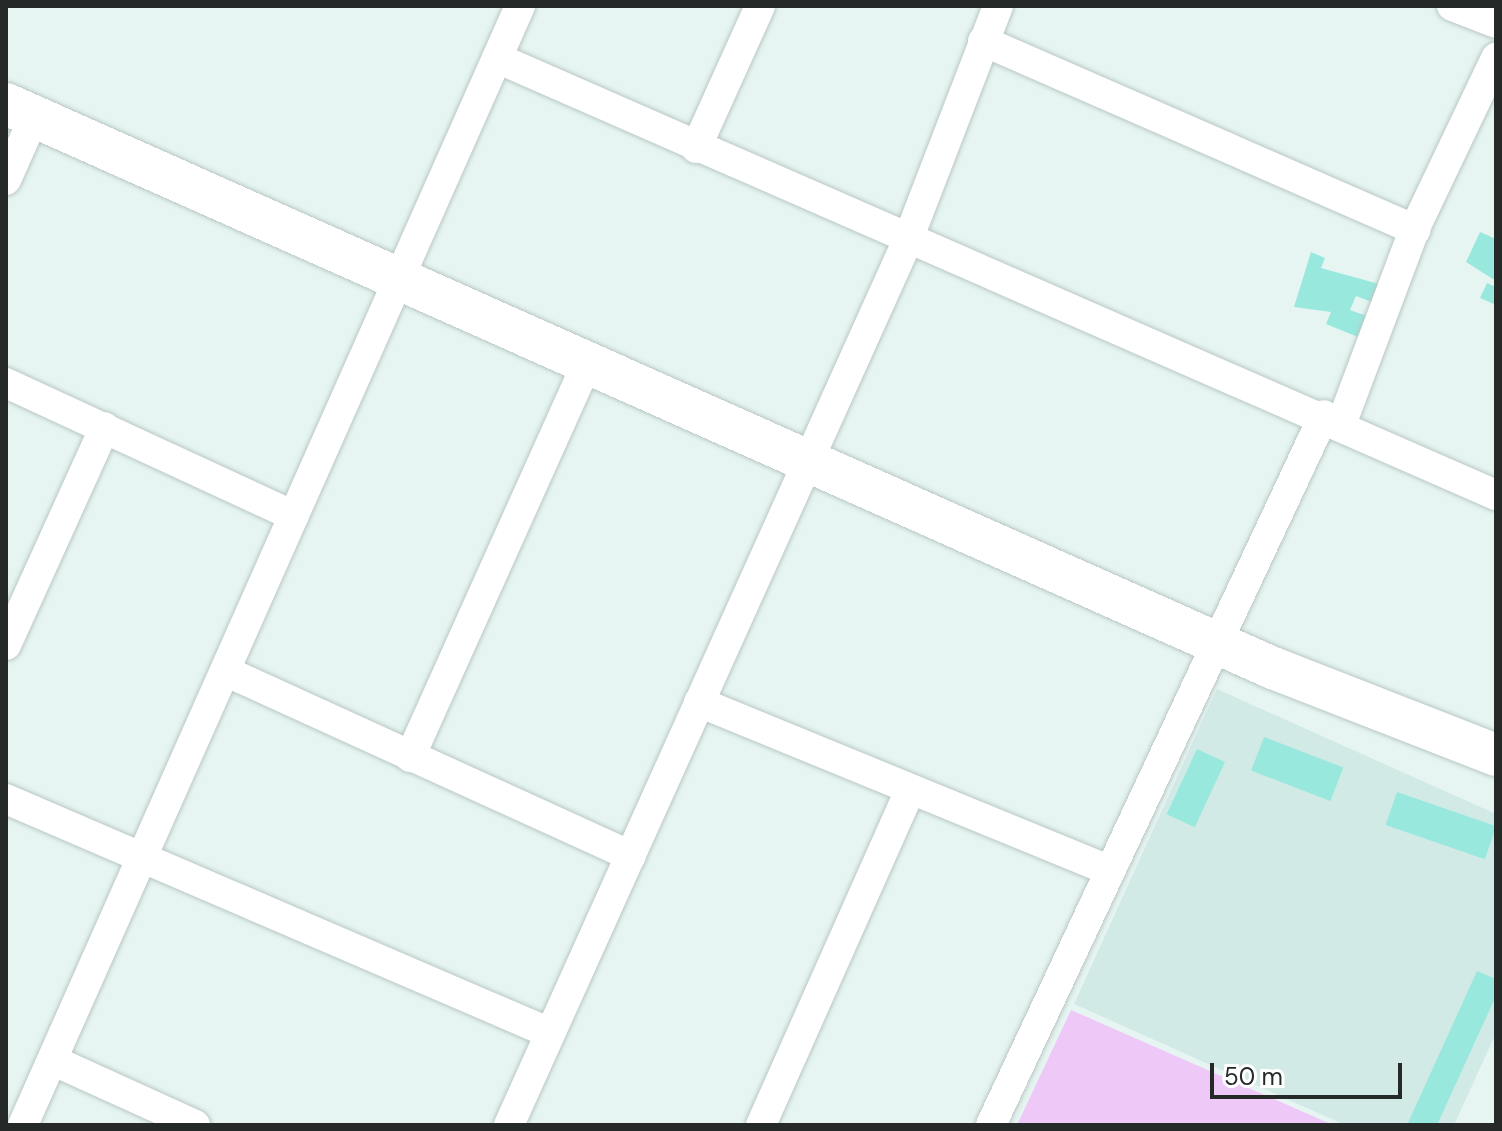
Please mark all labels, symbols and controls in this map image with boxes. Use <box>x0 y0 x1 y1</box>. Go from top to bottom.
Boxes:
scale bar <box>1214 1047 1406 1097</box>
text: 50 m <box>1224 1061 1283 1092</box>

